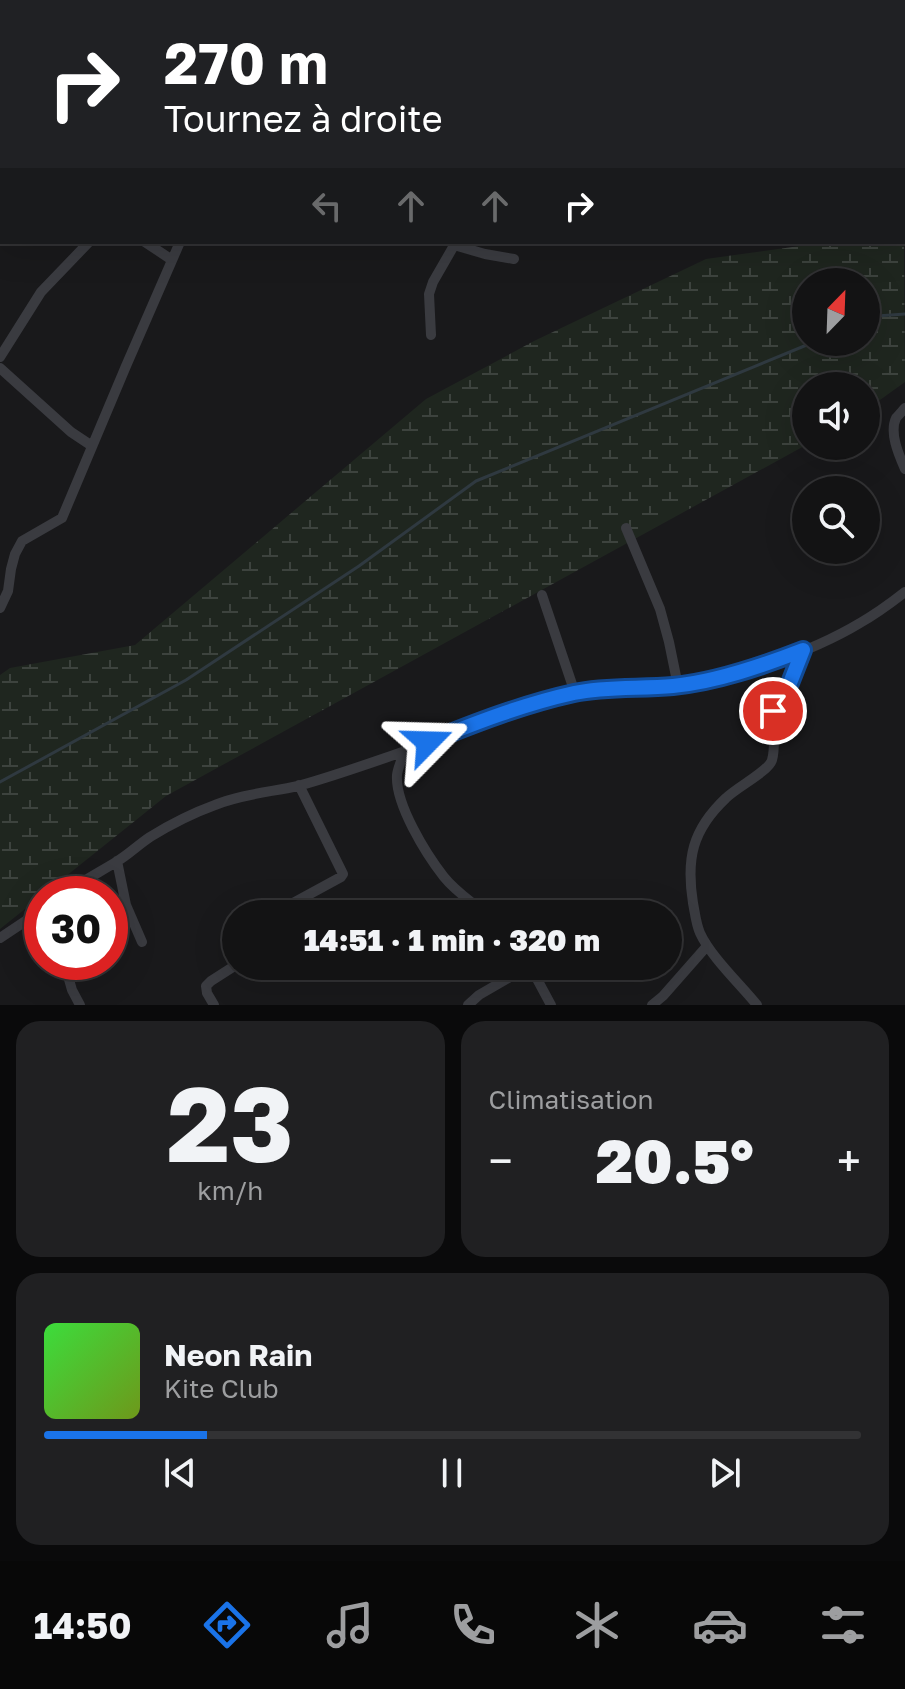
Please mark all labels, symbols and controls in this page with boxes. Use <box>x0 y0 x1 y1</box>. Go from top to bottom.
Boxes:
text: 270 m <box>164 29 328 96</box>
icon: right <box>32 32 136 136</box>
text: Tournez à droite <box>164 97 443 140</box>
icon: left <box>305 184 349 228</box>
icon: ahead <box>389 184 433 228</box>
icon: ahead <box>473 184 517 228</box>
icon: right <box>557 184 601 228</box>
north arrow <box>792 268 880 356</box>
map controls <box>792 268 880 564</box>
button: sound <box>792 372 880 460</box>
button: search <box>792 476 880 564</box>
pin <box>739 677 807 745</box>
icon: arrive <box>751 689 795 733</box>
position arrow <box>386 700 470 784</box>
speed limit sign: 30 <box>24 876 128 980</box>
text: 14:51 · 1 min · 320 m <box>304 922 600 958</box>
text: 23 <box>167 1060 294 1185</box>
text: Climatisation <box>489 1084 653 1115</box>
text: 20.5° <box>596 1124 754 1196</box>
text: − <box>489 1134 513 1187</box>
text: + <box>837 1134 861 1187</box>
text: km/h <box>197 1175 263 1206</box>
text: Neon Rain <box>164 1337 312 1373</box>
text: Kite Club <box>164 1373 279 1404</box>
icon: previous <box>158 1451 202 1495</box>
icon: pause <box>430 1451 474 1495</box>
icon: next <box>703 1451 747 1495</box>
icon: directions <box>199 1597 255 1653</box>
icon: music <box>322 1597 378 1653</box>
icon: phone <box>445 1597 501 1653</box>
icon: climate <box>569 1597 625 1653</box>
icon: car <box>692 1597 748 1653</box>
icon: filters <box>815 1597 871 1653</box>
text: 14:50 <box>34 1604 132 1647</box>

